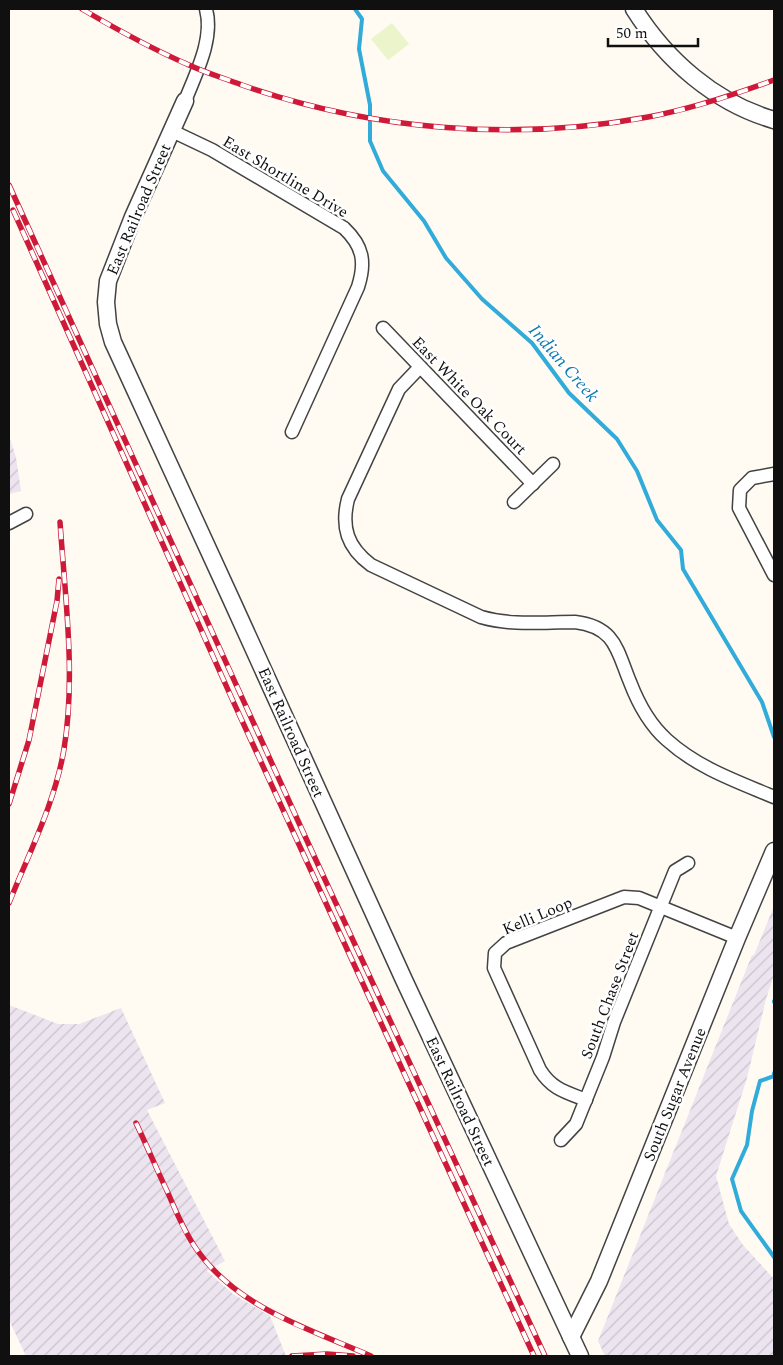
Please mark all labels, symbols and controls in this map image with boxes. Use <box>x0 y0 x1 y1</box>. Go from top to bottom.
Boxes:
scale bar <box>608 15 698 47</box>
text: 50 m <box>616 22 648 45</box>
street label: East Shortline Drive <box>218 130 353 224</box>
street label: East Railroad Street <box>100 140 178 279</box>
water label: Indian Creek <box>522 318 606 409</box>
street label: East White Oak Court <box>406 331 533 461</box>
street label: East Railroad Street <box>251 663 331 802</box>
street label: Kelli Loop <box>499 890 576 941</box>
street label: South Chase Street <box>575 928 645 1063</box>
street label: South Sugar Avenue <box>637 1024 713 1165</box>
street label: East Railroad Street <box>419 1033 501 1171</box>

